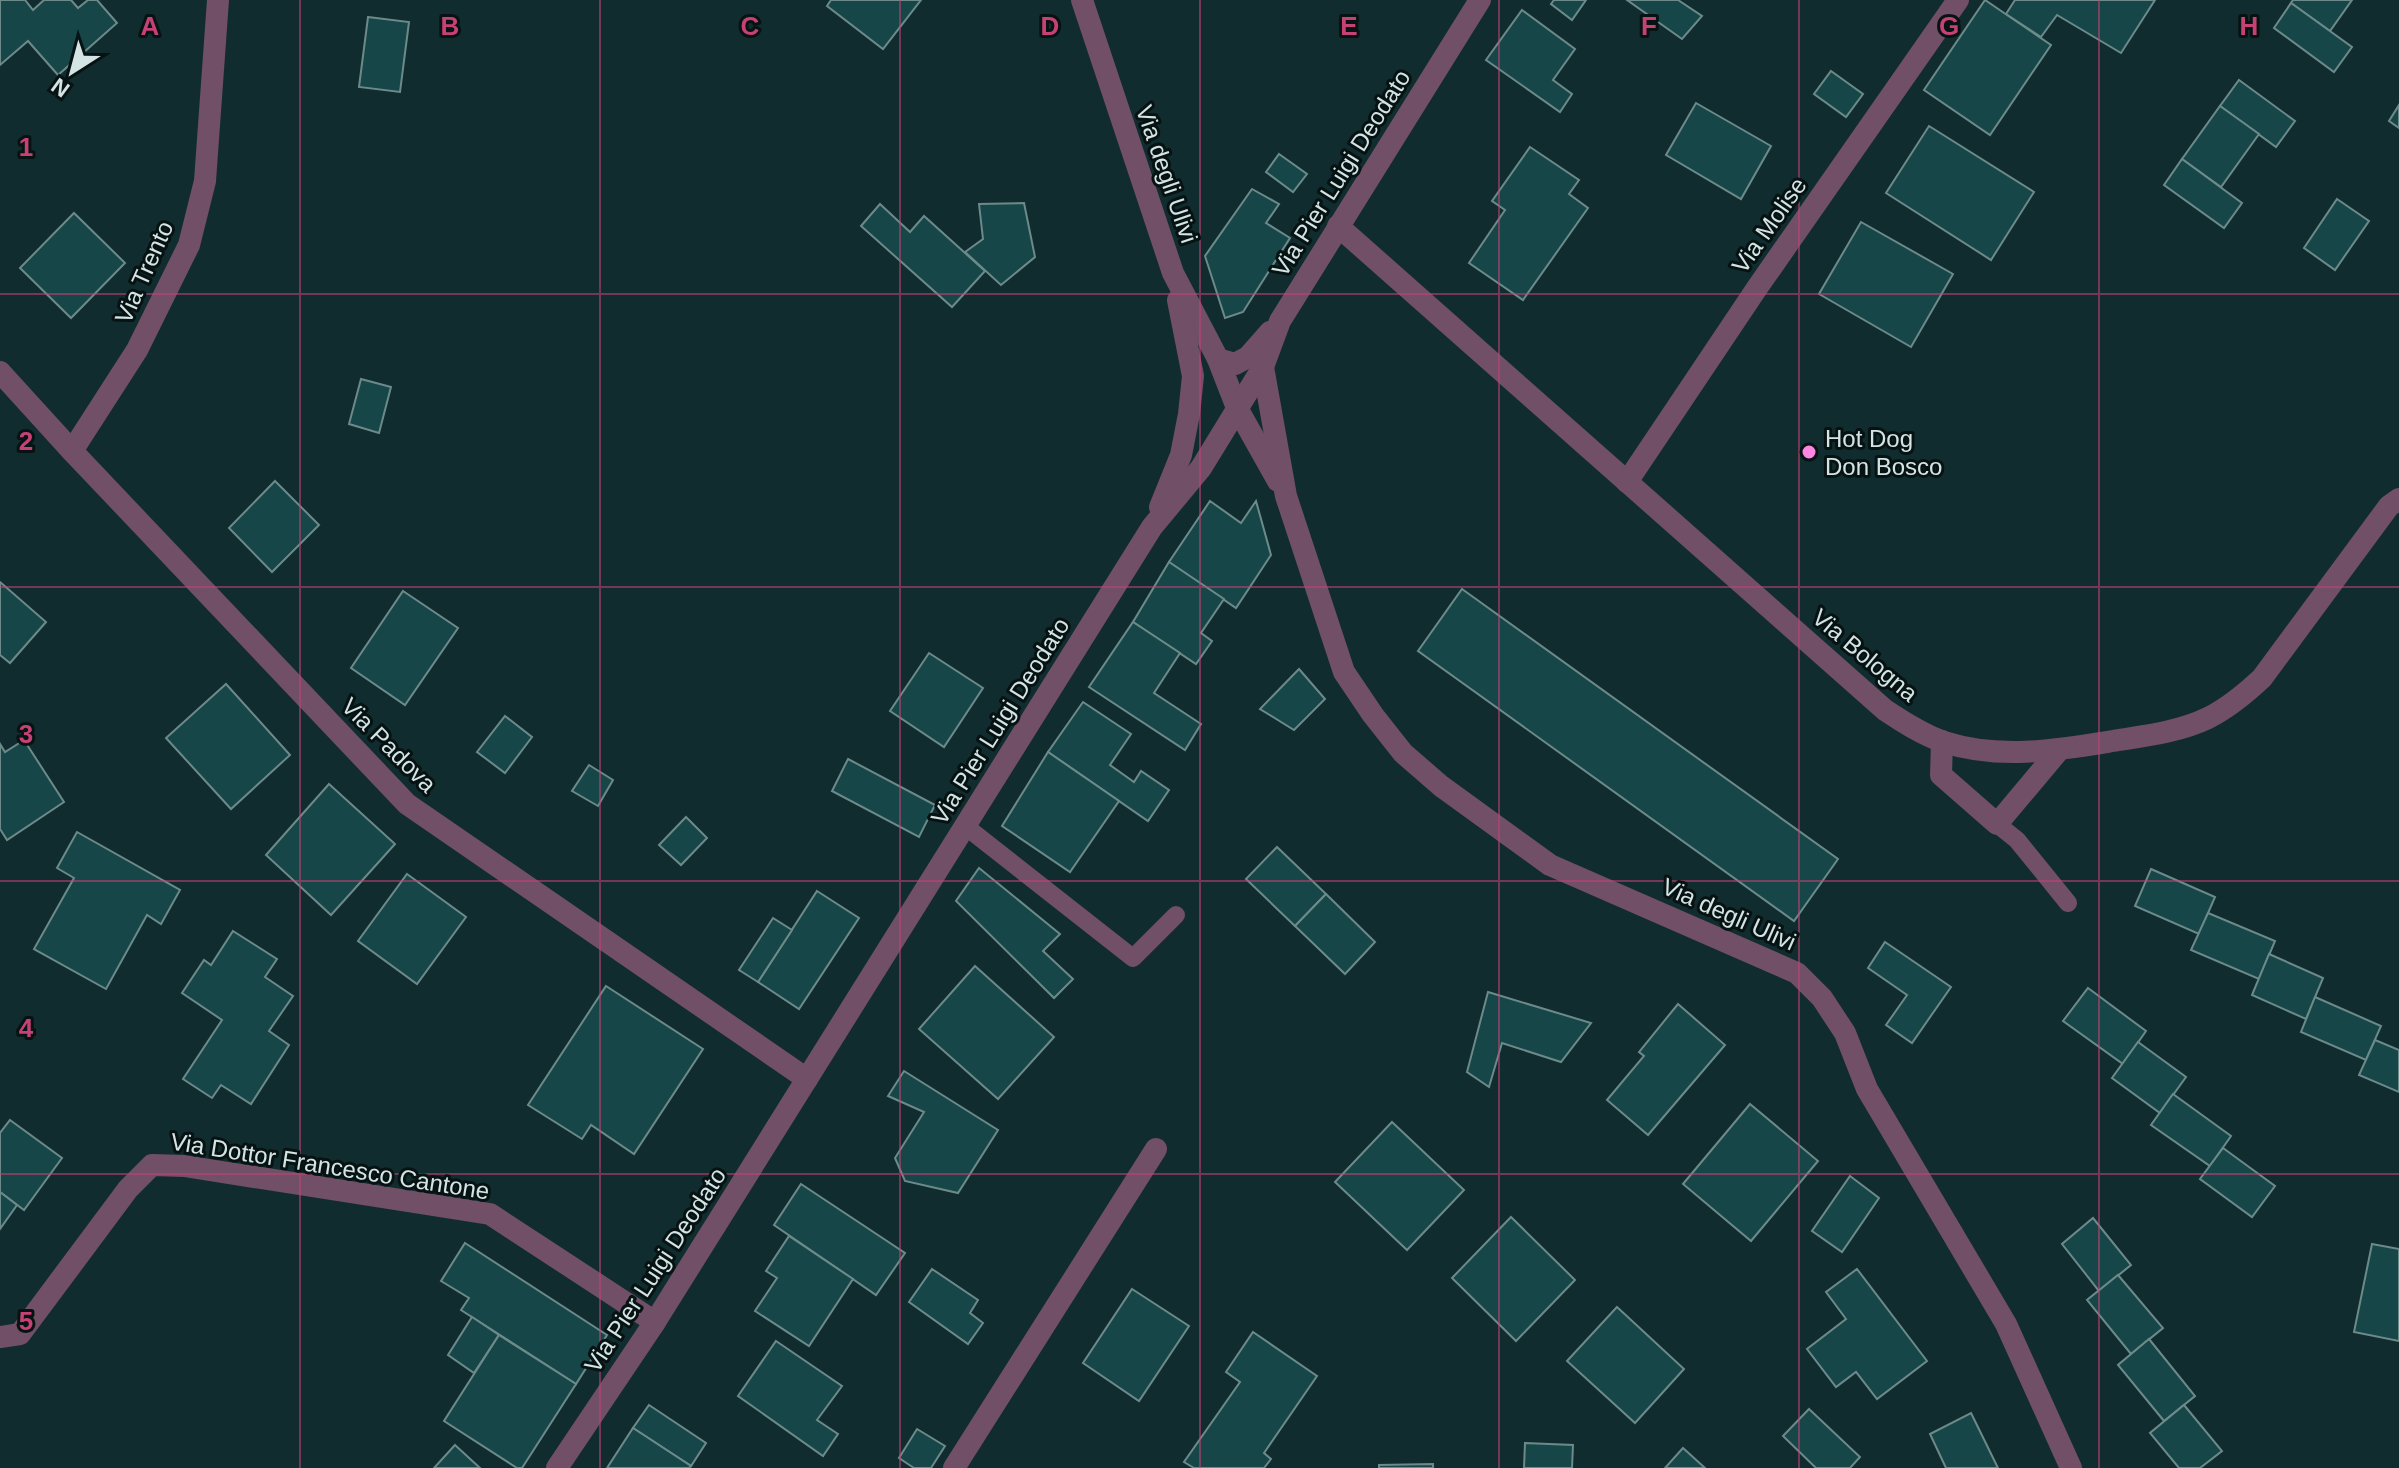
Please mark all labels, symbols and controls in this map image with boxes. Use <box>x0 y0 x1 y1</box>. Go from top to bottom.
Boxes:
text: A <box>141 11 160 41</box>
text: B <box>441 11 459 41</box>
text: C <box>741 11 760 41</box>
text: D <box>1041 11 1059 41</box>
text: E <box>1340 11 1358 41</box>
text: F <box>1641 11 1657 41</box>
text: G <box>1939 11 1959 41</box>
text: H <box>2240 11 2258 41</box>
north arrow <box>32 32 112 112</box>
street label: Via Pier Luigi Deodato <box>1266 65 1416 281</box>
text: N <box>47 73 74 103</box>
street label: Via degli Ulivi <box>1131 102 1203 246</box>
text: 1 <box>19 132 33 162</box>
street label: Via Molise <box>1726 172 1812 278</box>
street label: Via Trento <box>110 217 178 327</box>
place label: Hot Dog Don Bosco <box>1825 425 1942 480</box>
text: 2 <box>19 426 33 456</box>
marker: Hot Dog Don Bosco <box>1800 443 1818 461</box>
street label: Via Bologna <box>1807 603 1924 707</box>
street label: Via Pier Luigi Deodato <box>925 613 1075 829</box>
street label: Via Padova <box>336 692 442 798</box>
text: 3 <box>19 719 33 749</box>
street label: Via degli Ulivi <box>1658 872 1800 956</box>
text: 4 <box>19 1013 34 1043</box>
street label: Via Dottor Francesco Cantone <box>169 1127 491 1205</box>
street label: Via Pier Luigi Deodato <box>579 1163 731 1377</box>
text: 5 <box>19 1306 33 1336</box>

